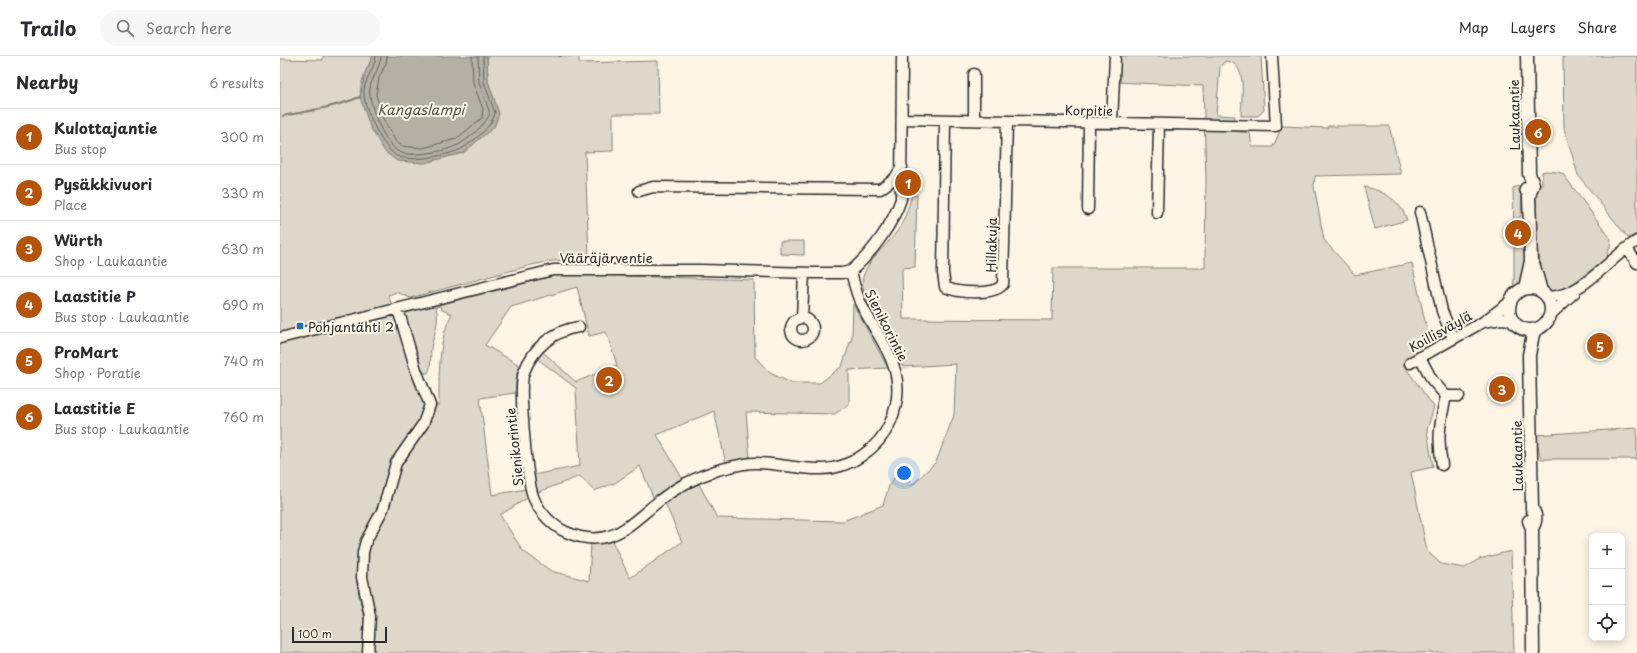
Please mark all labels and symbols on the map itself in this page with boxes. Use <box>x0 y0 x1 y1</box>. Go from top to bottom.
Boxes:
street label: Laukaantie <box>1504 79 1524 151</box>
water label: Kangaslampi <box>378 99 467 120</box>
street label: Korpitie <box>1065 100 1113 120</box>
pin: 6 <box>1525 117 1551 147</box>
pin: 1 <box>895 168 921 198</box>
street label: Hillakuja <box>981 216 1001 273</box>
pin: 4 <box>1505 218 1531 248</box>
street label: Vääräjärventie <box>559 248 653 267</box>
street label: Sienikorintie <box>861 286 913 364</box>
street label: Koillisväylä <box>1405 305 1476 356</box>
place label: Pohjantähti 2 <box>308 317 394 336</box>
marker: Pohjantähti 2 <box>295 321 305 331</box>
pin: 5 <box>1587 331 1613 361</box>
pin: 2 <box>596 365 622 395</box>
pin: 3 <box>1489 374 1515 404</box>
street label: Sienikorintie <box>500 407 528 487</box>
street label: Laukaantie <box>1507 420 1527 492</box>
your location <box>894 463 914 483</box>
scale bar <box>292 625 387 644</box>

